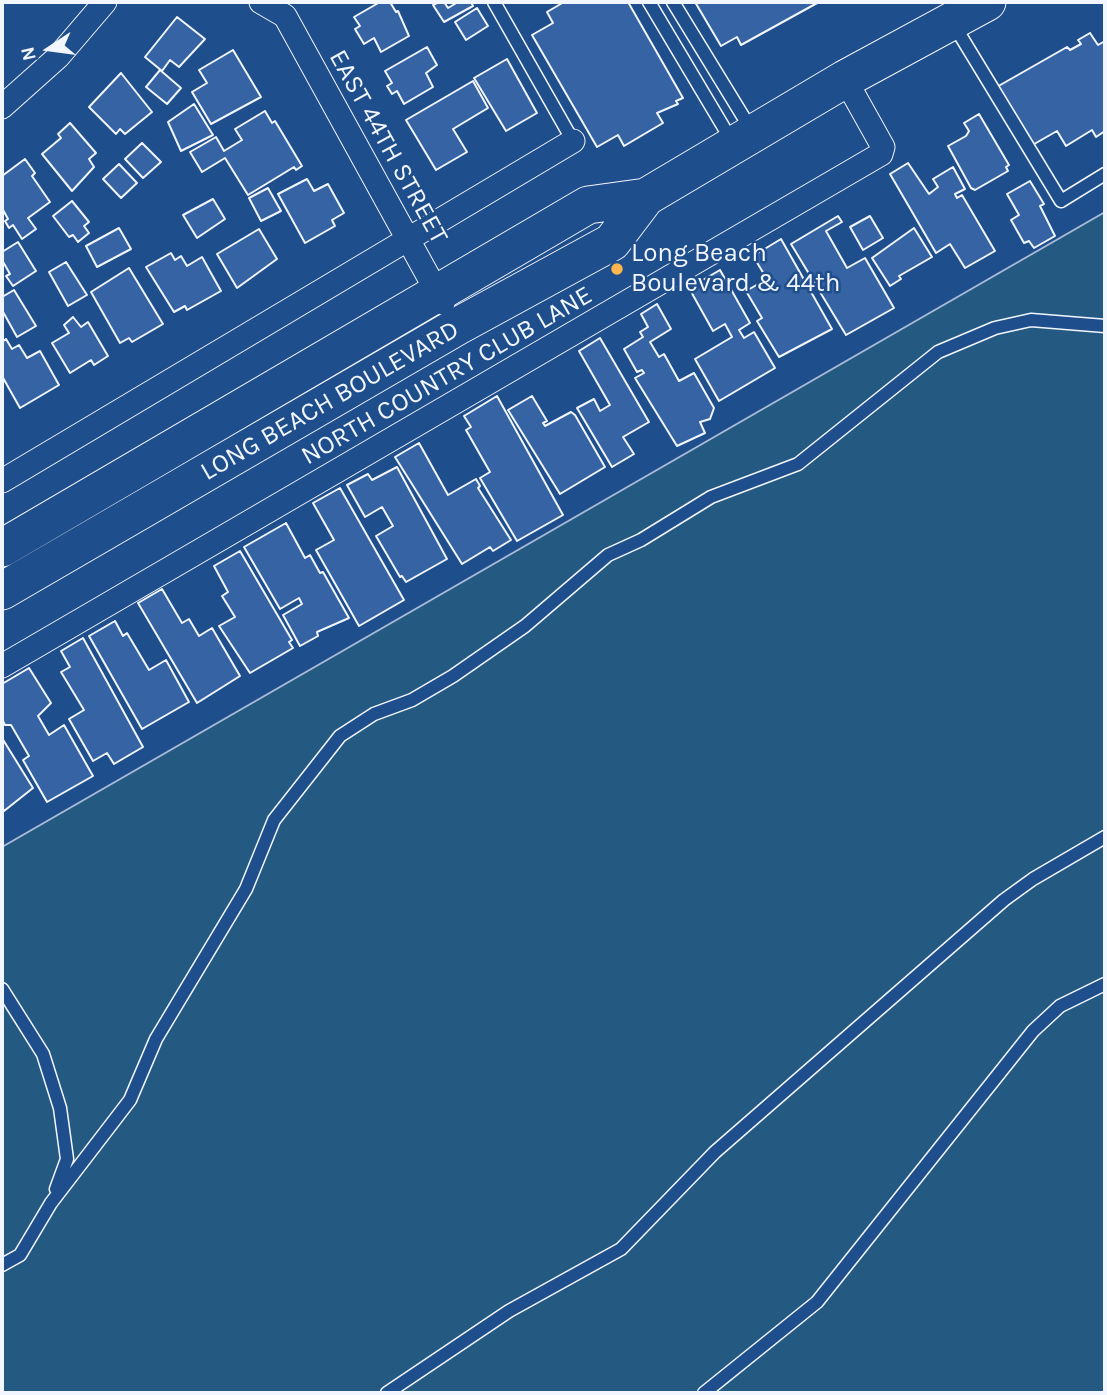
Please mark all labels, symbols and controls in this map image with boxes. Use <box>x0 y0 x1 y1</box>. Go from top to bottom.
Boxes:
north arrow <box>14 14 84 84</box>
text: N <box>16 45 41 63</box>
street label: EAST 44TH STREET <box>322 45 454 249</box>
place label: Long Beach Boulevard & 44th <box>631 238 841 300</box>
marker: Long Beach Boulevard & 44th <box>609 261 625 277</box>
street label: NORTH COUNTRY CLUB LANE <box>296 280 598 472</box>
street label: LONG BEACH BOULEVARD <box>195 314 465 488</box>

